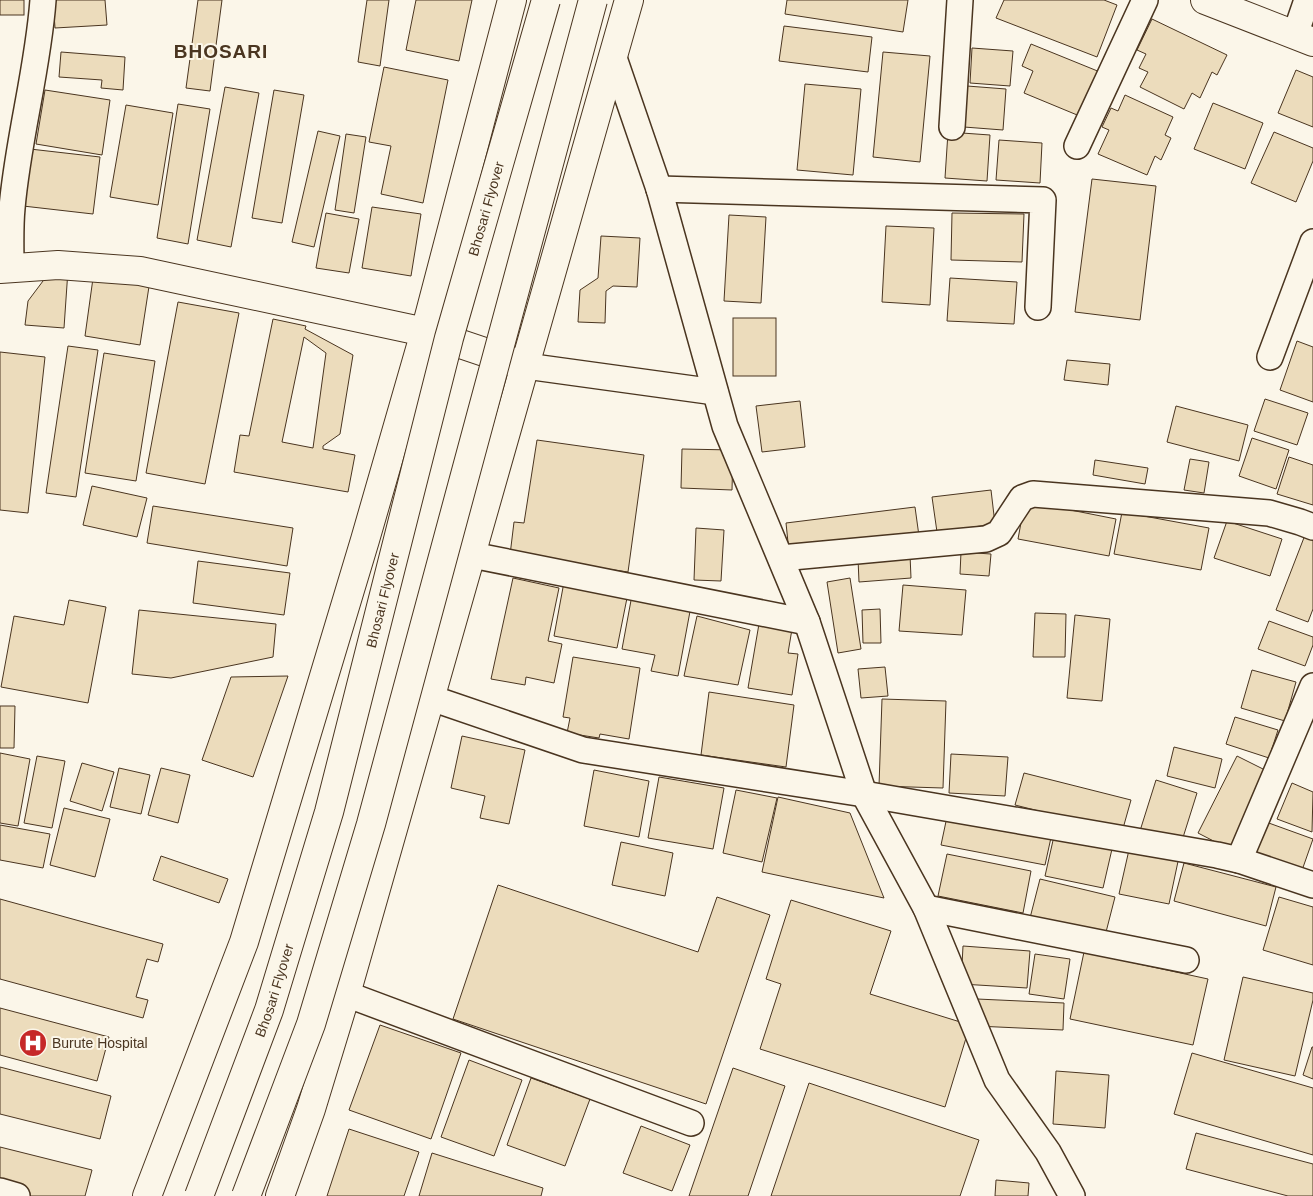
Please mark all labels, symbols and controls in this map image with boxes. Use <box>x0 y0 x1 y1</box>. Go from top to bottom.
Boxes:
district label: BHOSARI <box>174 41 268 62</box>
street label: Bhosari Flyover <box>465 159 507 258</box>
street label: Bhosari Flyover <box>363 551 402 649</box>
street label: Bhosari Flyover <box>252 941 297 1039</box>
hospital icon: Burute Hospital <box>18 1028 48 1058</box>
place label: Burute Hospital <box>52 1035 148 1051</box>

